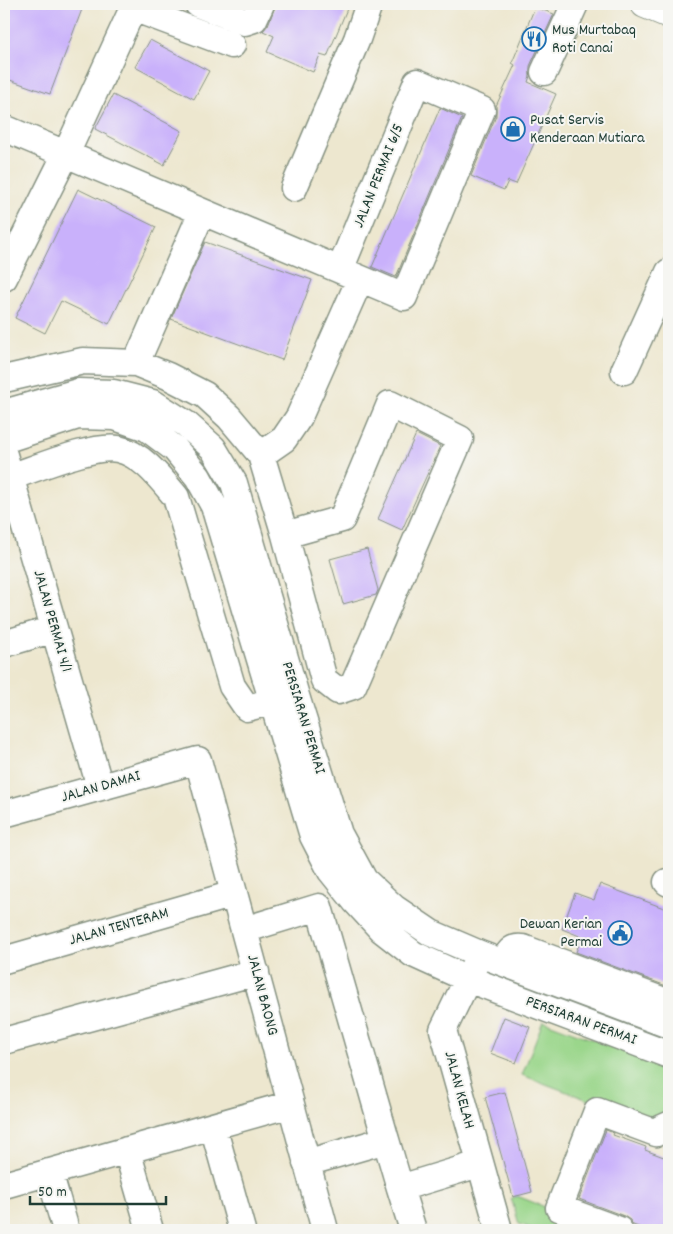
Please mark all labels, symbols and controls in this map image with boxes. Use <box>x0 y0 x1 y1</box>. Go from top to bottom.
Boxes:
place label: Mus Murtabaq Roti Canai <box>552 19 636 60</box>
restaurant icon: Mus Murtabaq Roti Canai <box>521 26 547 52</box>
place label: Pusat Servis Kenderaan Mutiara <box>530 109 645 150</box>
shop icon: Pusat Servis Kenderaan Mutiara <box>500 116 526 142</box>
street label: JALAN PERMAI 6/5 <box>348 121 410 231</box>
street label: JALAN PERMAI 4/1 <box>26 567 78 675</box>
street label: PERSIARAN PERMAI <box>275 659 331 777</box>
street label: JALAN DAMAI <box>59 765 143 809</box>
street label: JALAN TENTERAM <box>67 902 171 952</box>
place label: Dewan Kerian Permai <box>520 913 602 954</box>
public building icon: Dewan Kerian Permai <box>607 920 633 946</box>
street label: JALAN BAONG <box>240 952 284 1038</box>
street label: PERSIARAN PERMAI <box>522 990 640 1052</box>
street label: JALAN KELAH <box>438 1049 480 1131</box>
scale bar <box>30 1174 166 1206</box>
text: 50 m <box>38 1182 67 1204</box>

